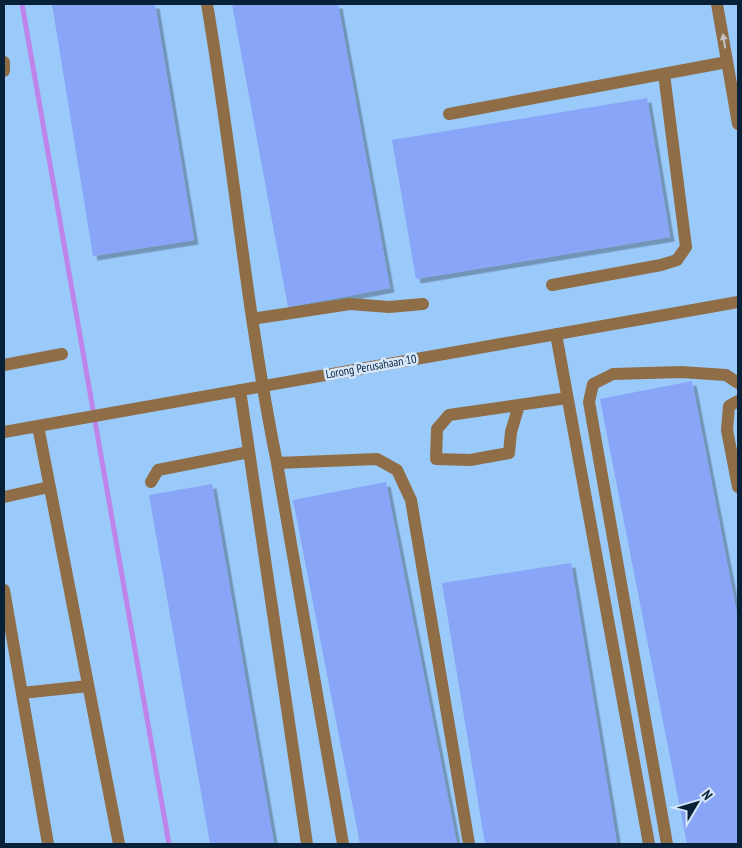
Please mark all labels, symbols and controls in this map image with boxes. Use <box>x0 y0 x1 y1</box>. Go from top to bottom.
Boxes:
one-way arrow <box>719 33 727 49</box>
street label: Lorong Perusahaan 10 <box>324 351 418 381</box>
north arrow <box>672 778 722 828</box>
text: N <box>698 786 717 804</box>

